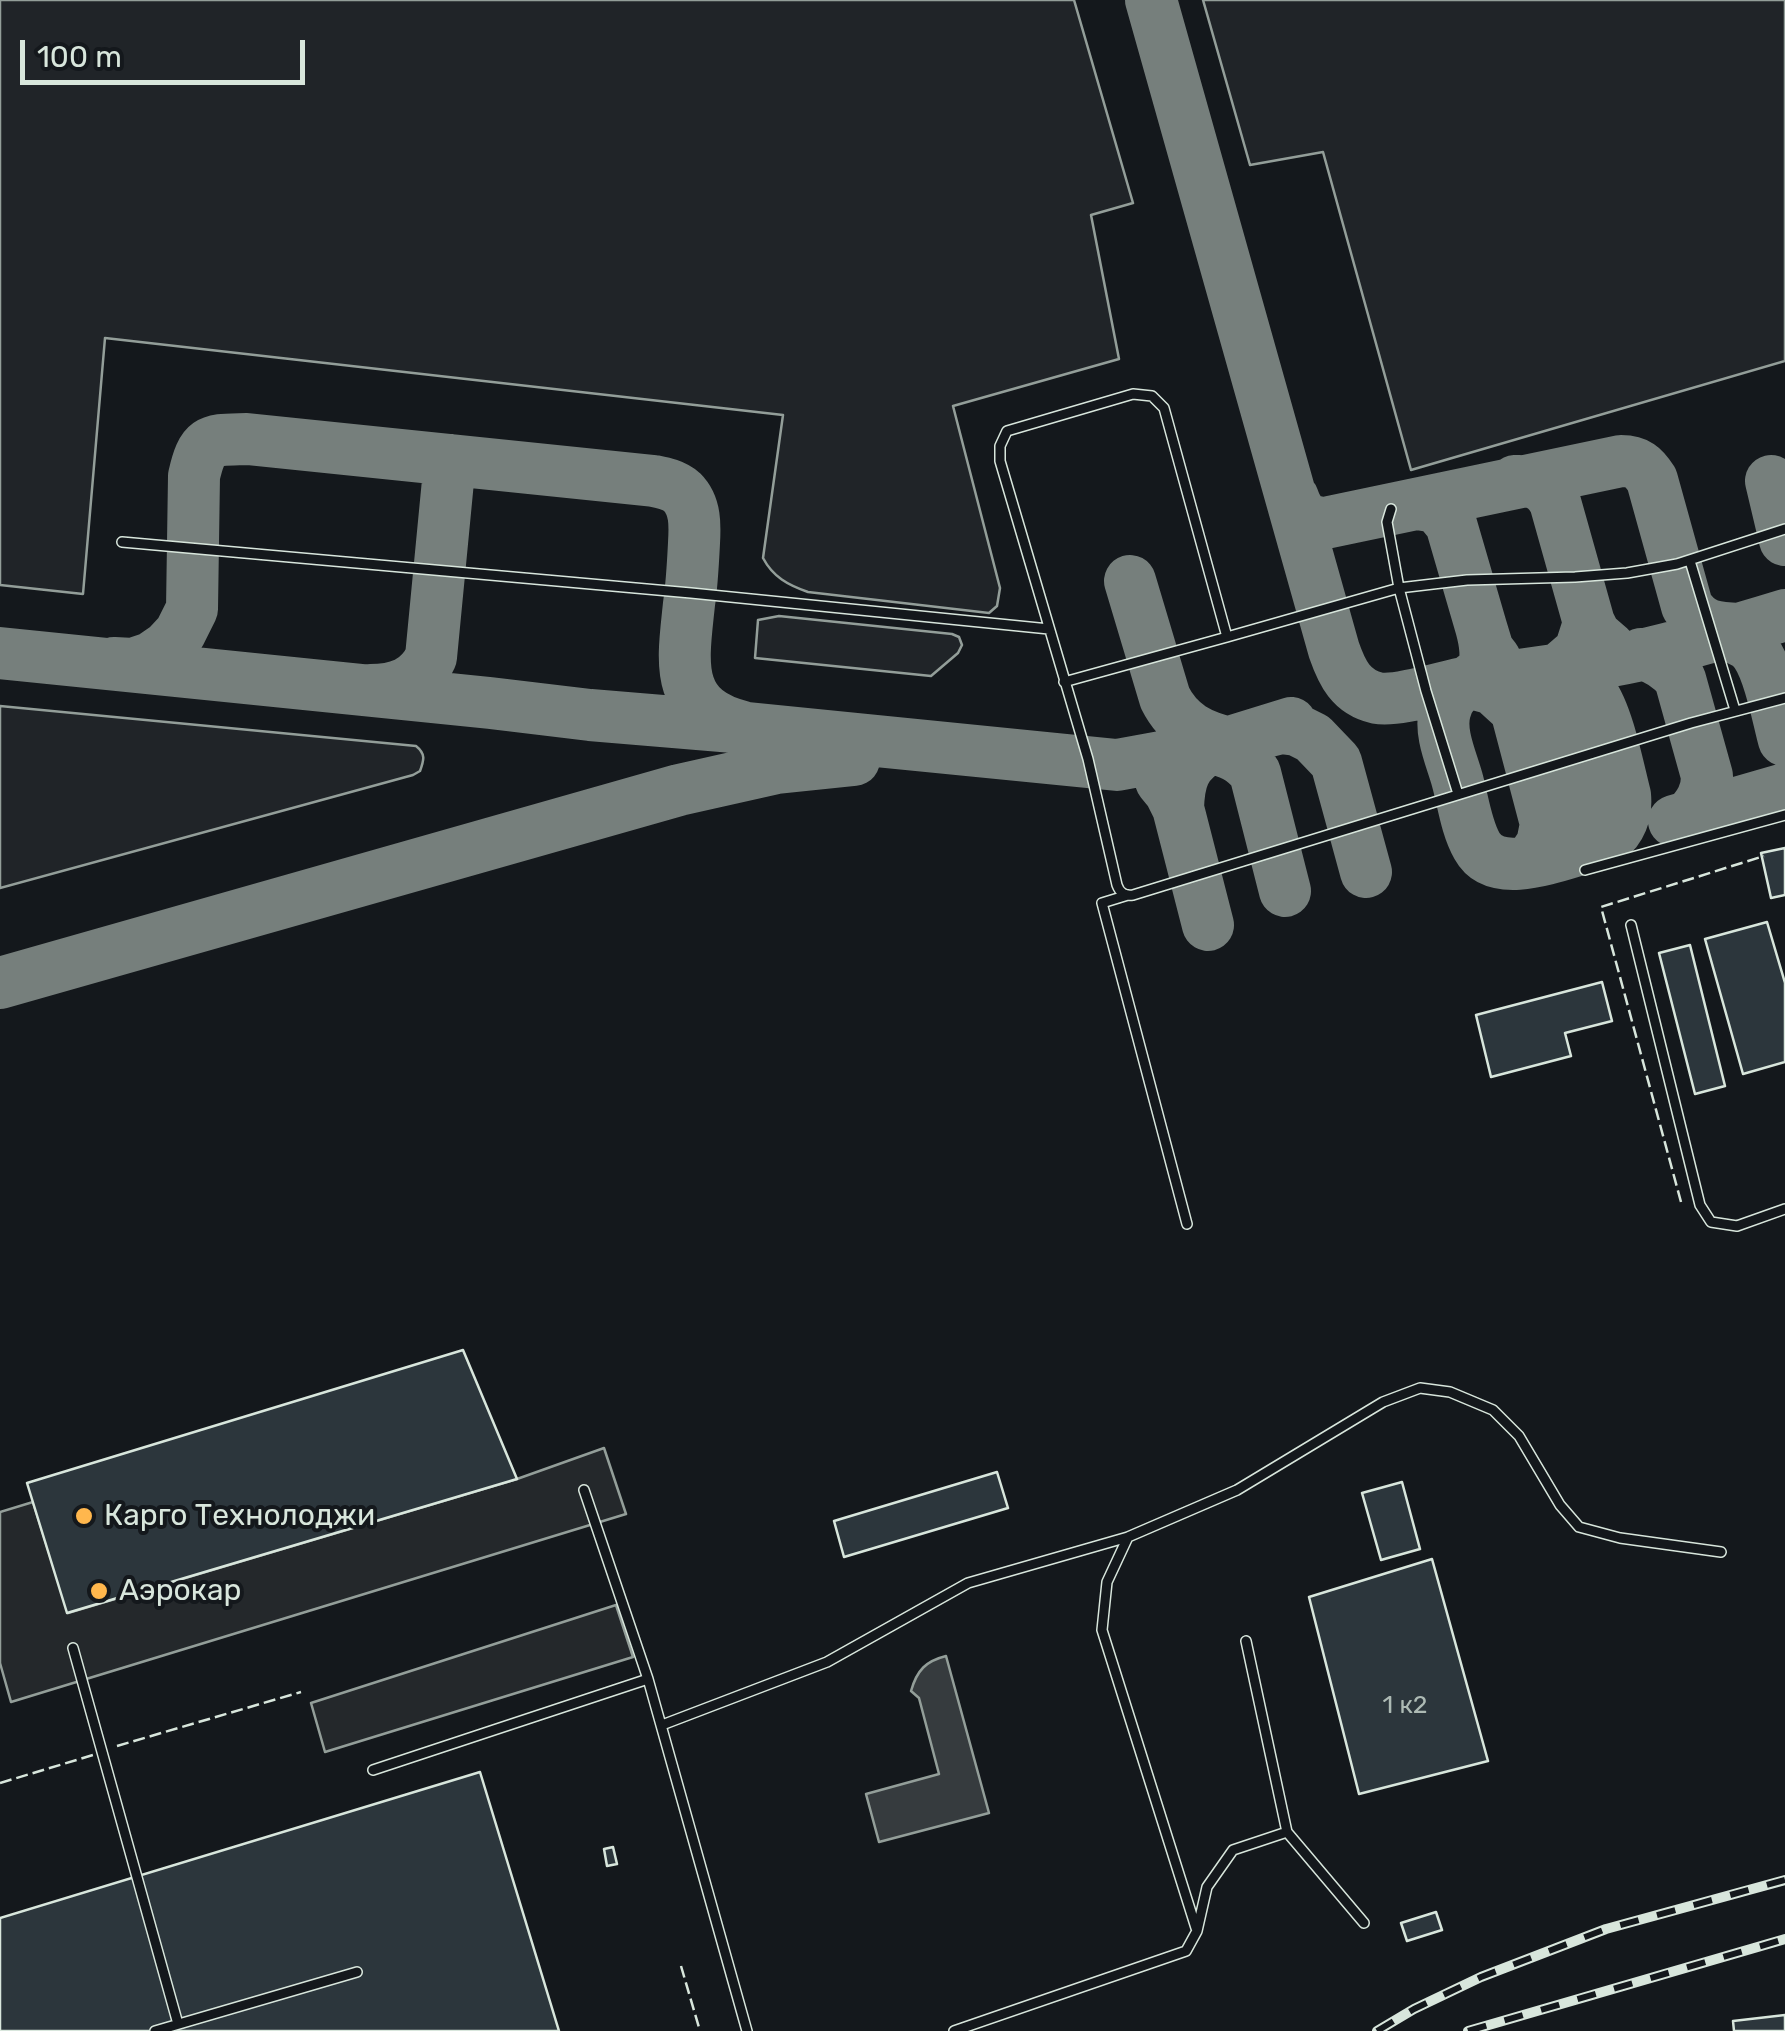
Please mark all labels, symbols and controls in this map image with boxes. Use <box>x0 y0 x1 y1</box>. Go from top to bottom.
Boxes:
scale bar <box>25 20 310 82</box>
text: 100 m <box>37 39 122 75</box>
place label: Карго Технолоджи <box>104 1498 375 1534</box>
marker: Карго Технолоджи <box>73 1505 95 1527</box>
place label: Аэрокар <box>119 1573 241 1609</box>
marker: Аэрокар <box>88 1580 110 1602</box>
house number: 1 к2 <box>1383 1691 1427 1721</box>

